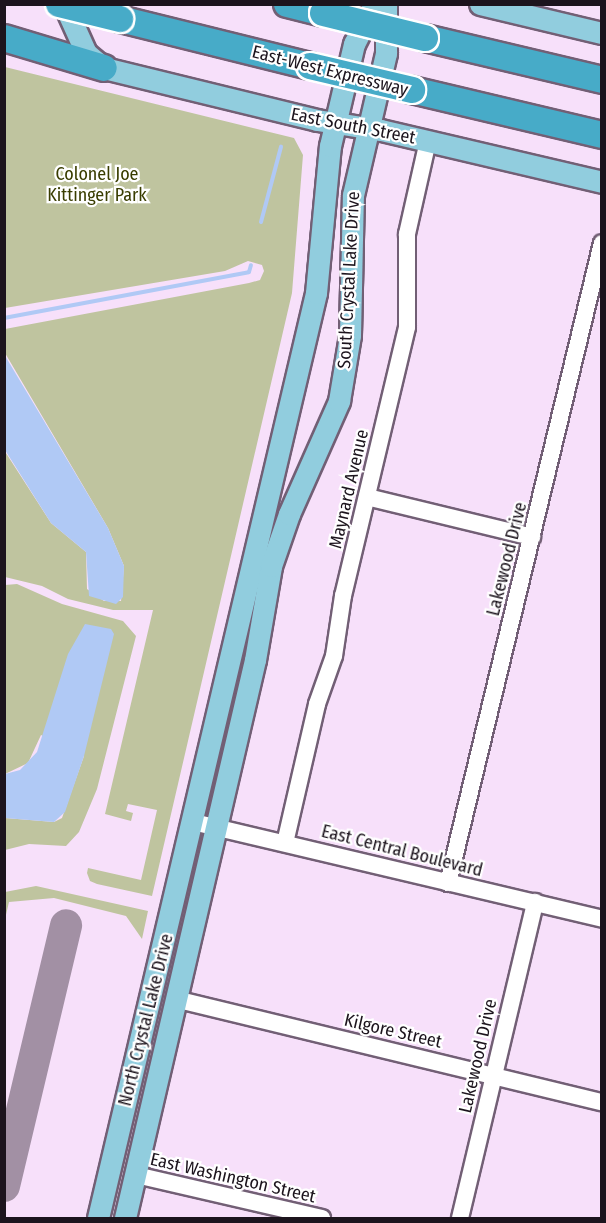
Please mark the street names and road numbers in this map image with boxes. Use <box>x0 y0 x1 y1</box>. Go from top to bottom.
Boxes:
street label: East-West Expressway <box>250 41 410 101</box>
street label: East South Street <box>289 103 417 149</box>
street label: South Crystal Lake Drive <box>334 191 364 369</box>
street label: Maynard Avenue <box>325 427 373 551</box>
street label: Lakewood Drive <box>482 500 532 618</box>
street label: East Central Boulevard <box>319 821 485 881</box>
street label: North Crystal Lake Drive <box>114 932 178 1108</box>
street label: Lakewood Drive <box>454 997 502 1115</box>
street label: Kilgore Street <box>342 1009 444 1053</box>
street label: East Washington Street <box>148 1148 318 1208</box>

